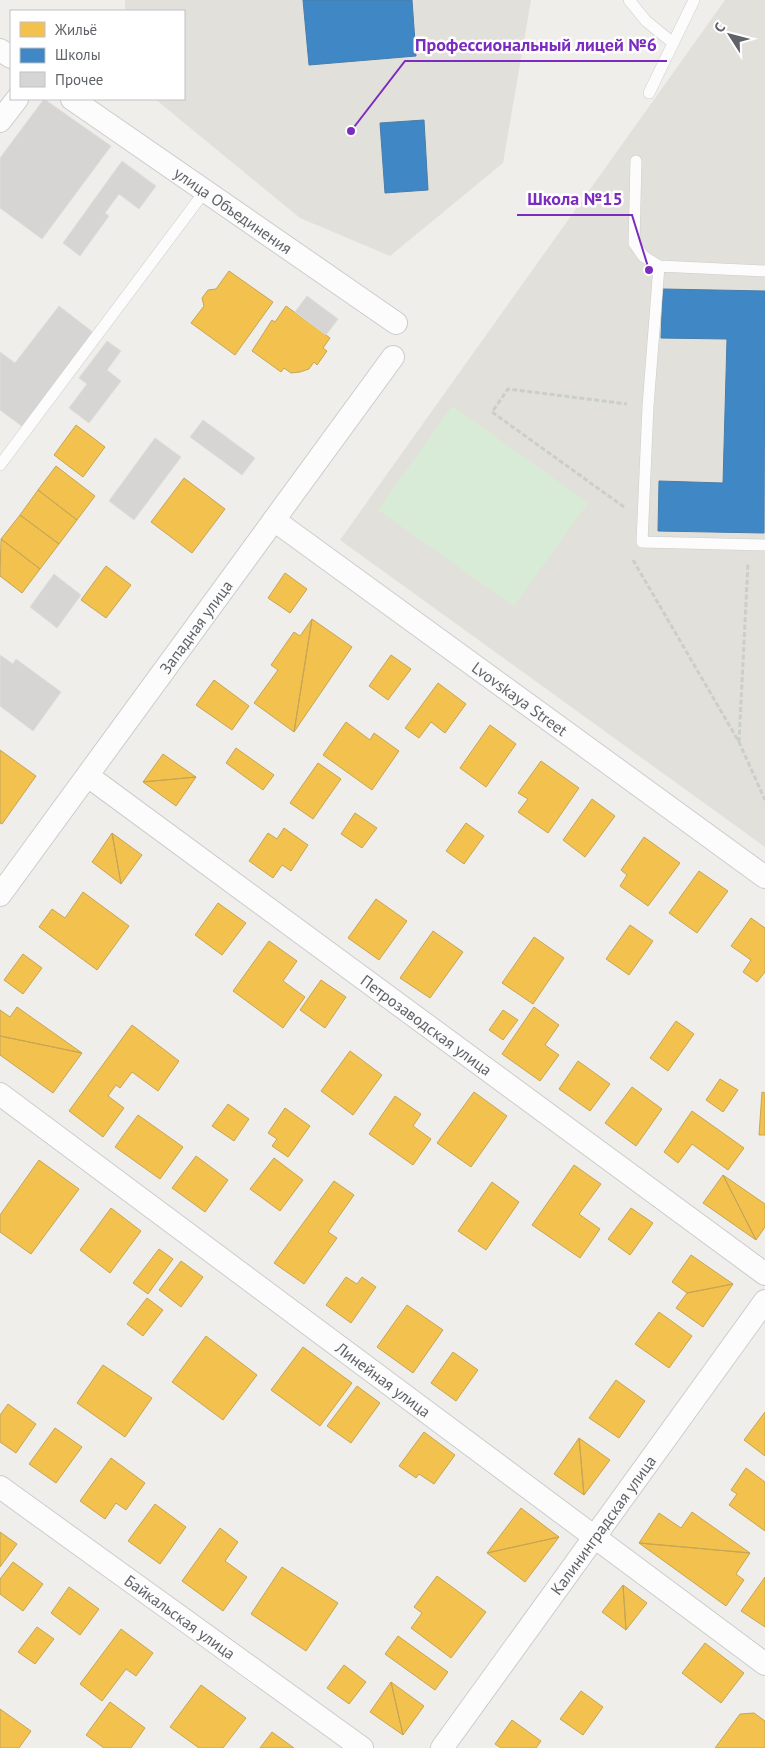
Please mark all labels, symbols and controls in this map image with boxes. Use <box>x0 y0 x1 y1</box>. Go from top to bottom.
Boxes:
legend <box>10 10 185 100</box>
north arrow <box>705 10 755 60</box>
text: С <box>710 19 729 36</box>
text: Жильё <box>54 20 97 39</box>
callout: Профессиональный лицей №6 <box>405 28 667 61</box>
text: Профессиональный лицей №6 <box>415 33 657 56</box>
text: Школы <box>55 45 101 64</box>
text: Прочее <box>55 70 103 89</box>
street label: улица Объединения <box>170 163 296 258</box>
callout: Школа №15 <box>517 182 632 215</box>
text: Школа №15 <box>527 187 623 210</box>
street label: Западная улица <box>155 576 237 678</box>
street label: Lvovskaya Street <box>468 657 572 741</box>
street label: Петрозаводская улица <box>357 970 496 1080</box>
street label: Линейная улица <box>331 1337 435 1422</box>
street label: Калининградская улица <box>546 1451 660 1599</box>
street label: Байкальская улица <box>121 1570 239 1664</box>

